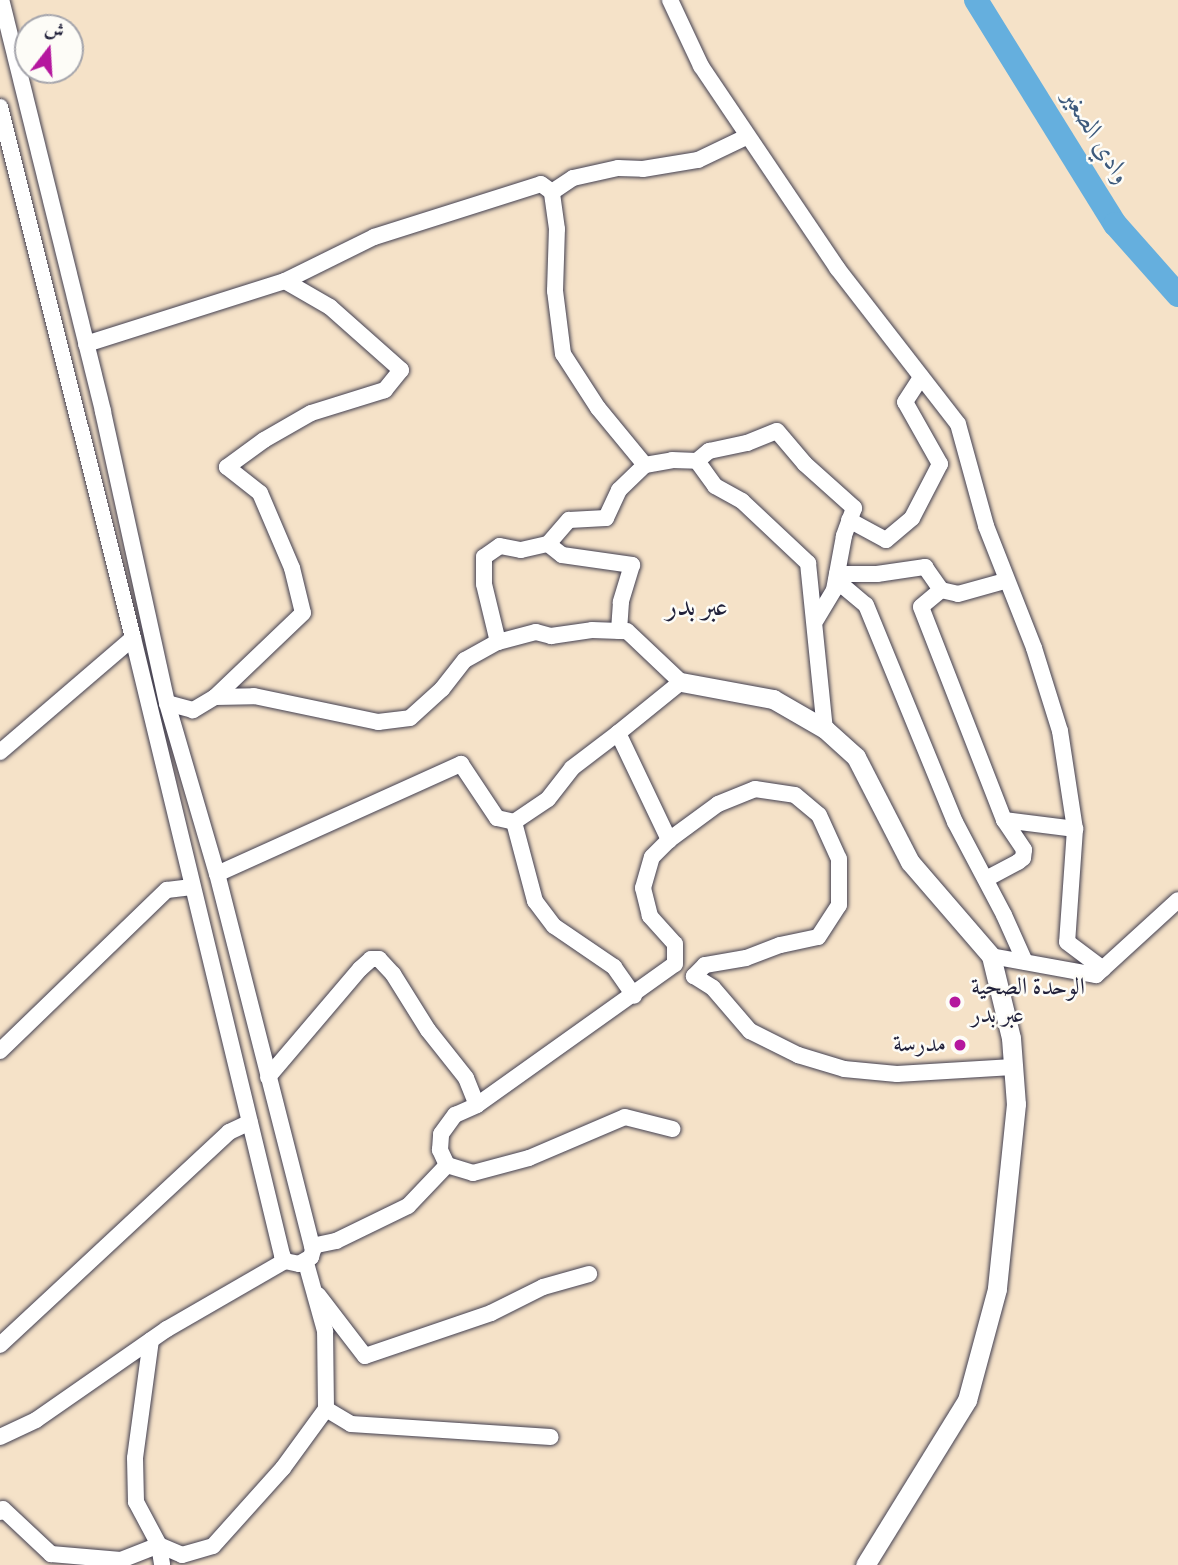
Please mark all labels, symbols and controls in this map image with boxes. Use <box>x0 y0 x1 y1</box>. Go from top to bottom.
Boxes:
north arrow <box>14 14 84 84</box>
text: ش <box>42 17 67 45</box>
water label: وادي الصغير <box>1055 84 1137 190</box>
district label: عبر بدر <box>666 591 728 625</box>
place label: الوحدة الصحية عبر بدر <box>971 974 1085 1030</box>
marker: الوحدة الصحية عبر بدر <box>945 992 965 1012</box>
place label: مدرسة <box>893 1031 946 1059</box>
marker: مدرسة <box>952 1037 968 1053</box>

